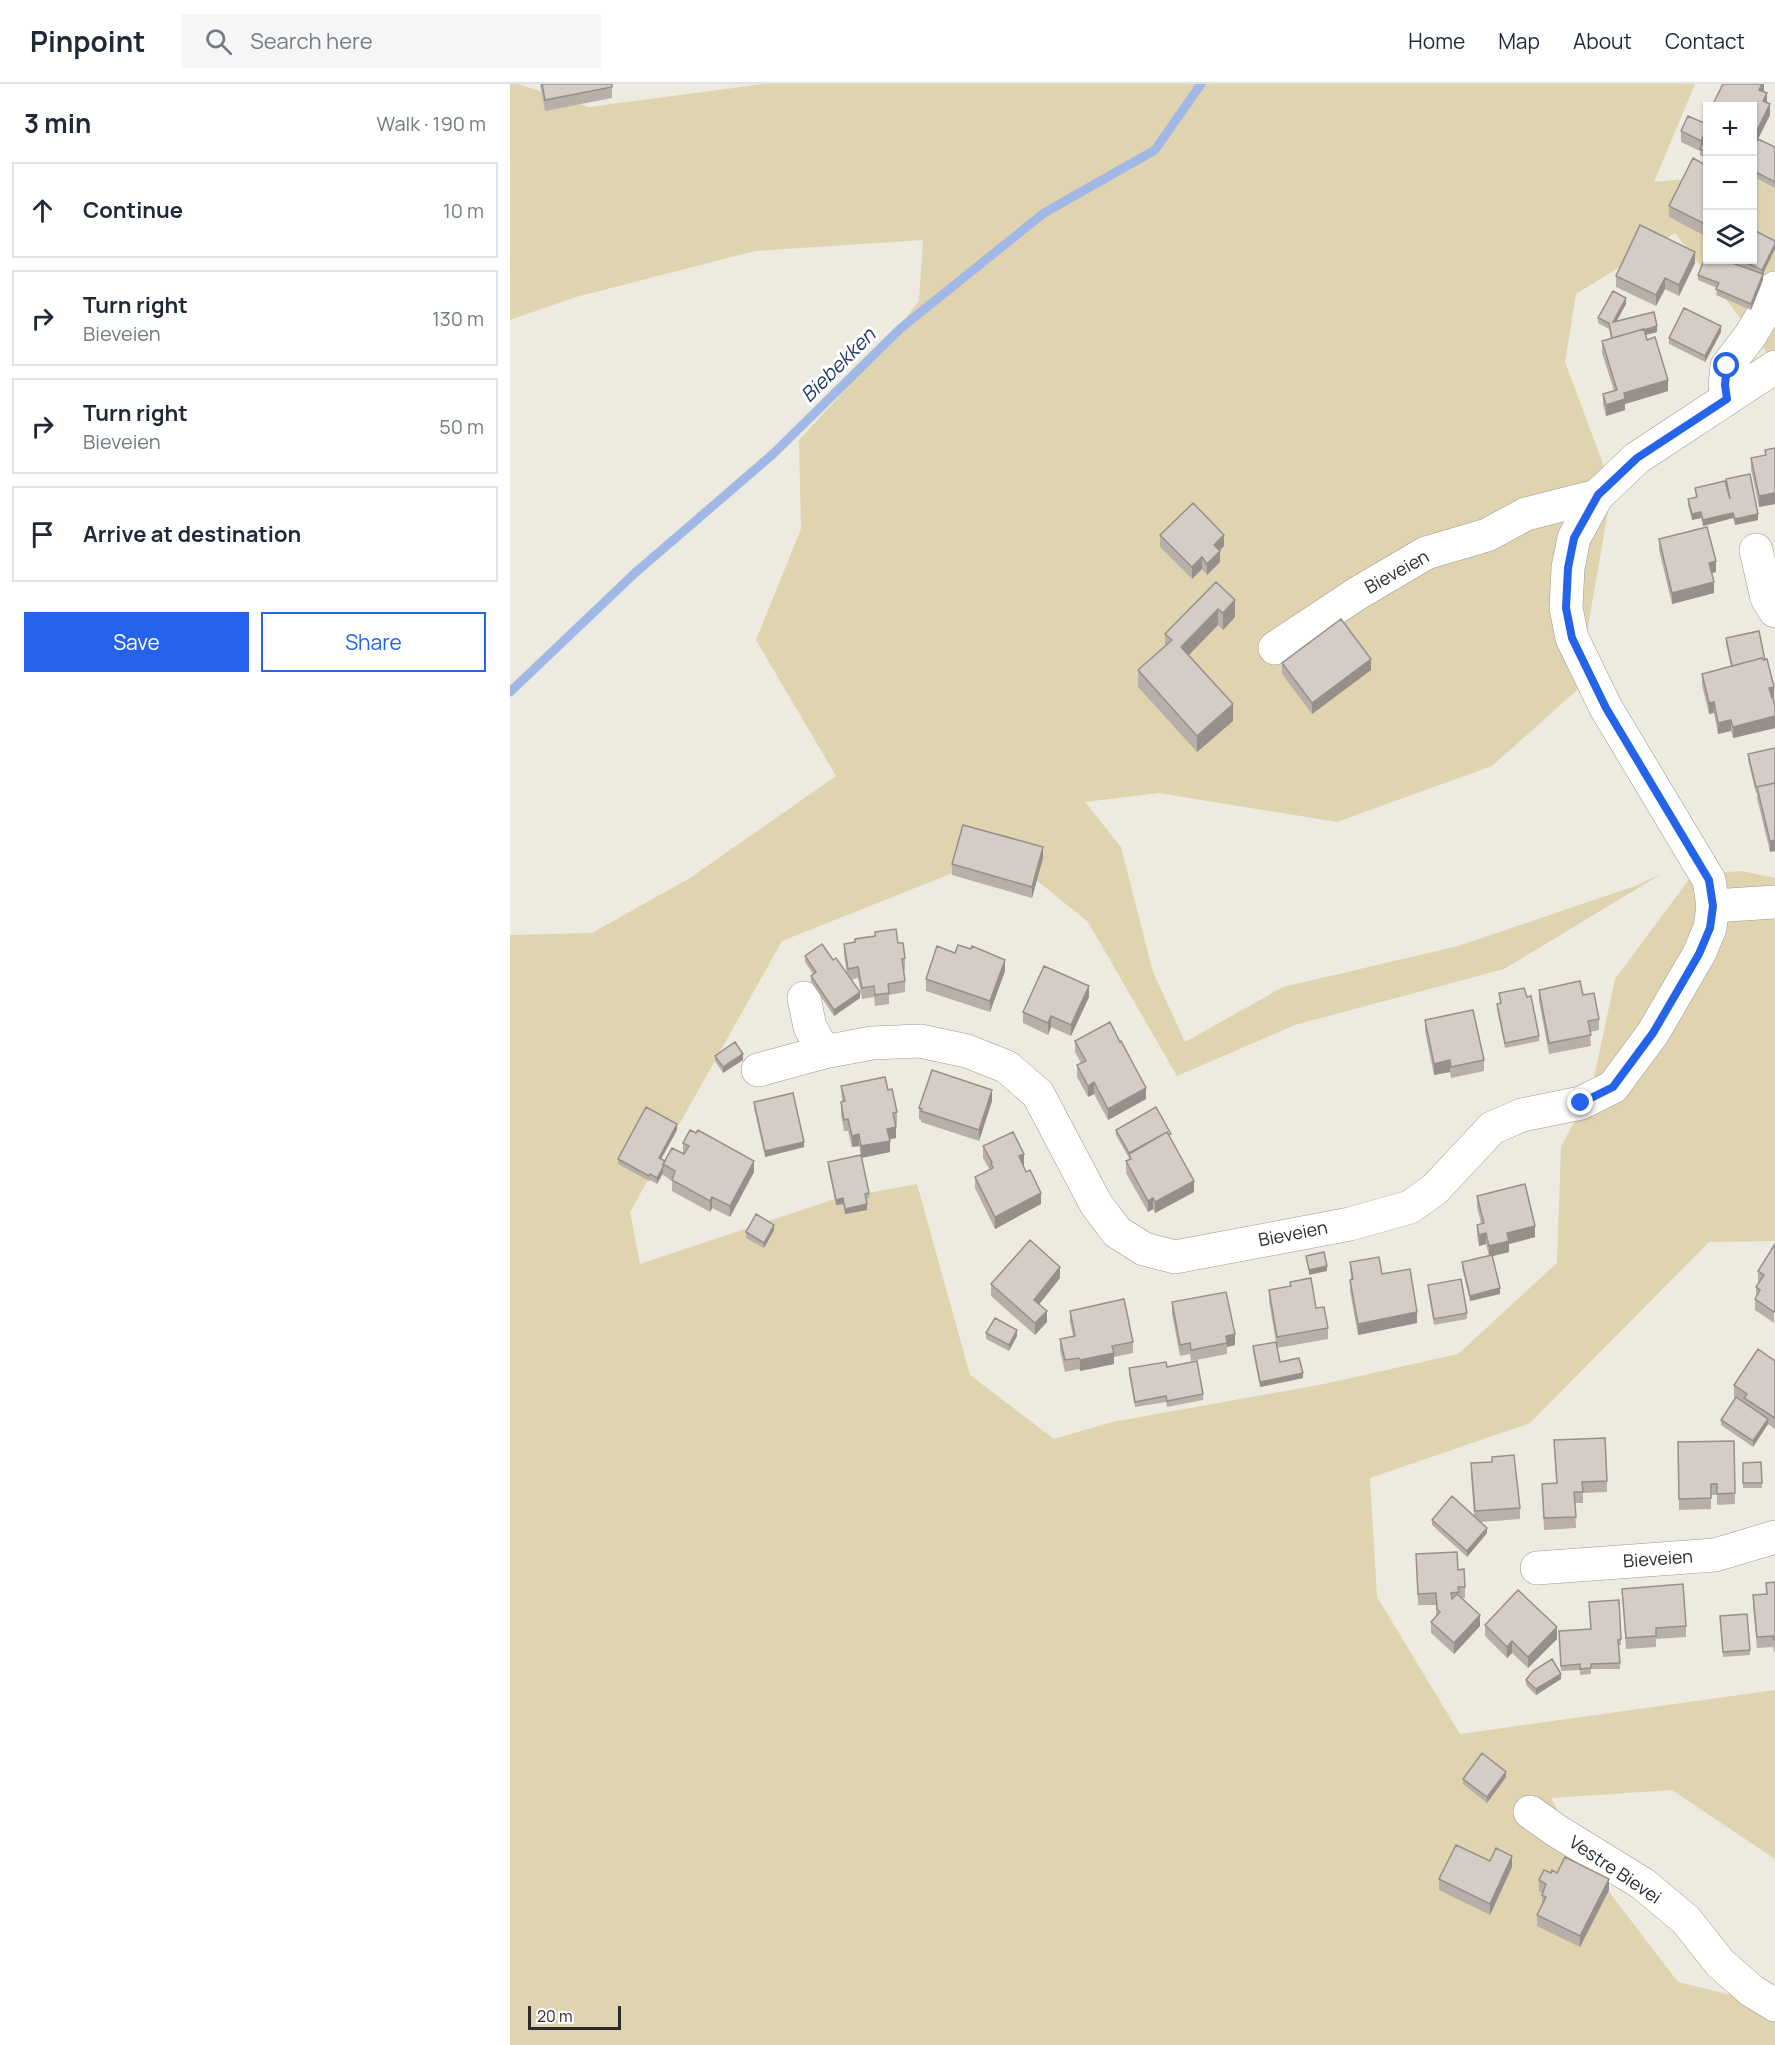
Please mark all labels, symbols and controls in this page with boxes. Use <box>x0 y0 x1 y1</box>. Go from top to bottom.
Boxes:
search box <box>181 14 601 68</box>
text: Pinpoint <box>30 22 145 60</box>
icon: search <box>202 25 235 58</box>
text: Search here <box>250 26 373 56</box>
text: Home <box>1408 27 1465 55</box>
text: Map <box>1498 27 1540 55</box>
text: About <box>1573 27 1632 55</box>
text: Contact <box>1665 27 1745 55</box>
map controls <box>1703 102 1757 264</box>
button: + <box>1703 102 1757 156</box>
text: 3 min <box>24 105 91 141</box>
text: Walk · 190 m <box>377 110 486 137</box>
button: − <box>1703 156 1757 210</box>
icon: ahead <box>26 194 59 227</box>
text: Continue <box>83 195 183 225</box>
text: 10 m <box>443 197 484 224</box>
button: layers <box>1703 210 1757 264</box>
text: Turn right <box>83 290 188 320</box>
icon: right <box>26 302 59 335</box>
text: 130 m <box>432 305 484 332</box>
text: Bieveien <box>83 320 161 347</box>
water label: Biebekken <box>794 321 882 408</box>
route start <box>1713 352 1739 378</box>
text: Turn right <box>83 398 188 428</box>
icon: right <box>26 410 59 443</box>
text: 50 m <box>439 413 484 440</box>
text: Bieveien <box>83 428 161 455</box>
icon: arrive <box>26 518 59 551</box>
text: Arrive at destination <box>83 519 301 549</box>
street label: Bieveien <box>1360 544 1433 599</box>
button: Save <box>24 612 249 672</box>
button: Share <box>261 612 486 672</box>
route end <box>1567 1089 1593 1115</box>
street label: Bieveien <box>1256 1215 1329 1251</box>
street label: Bieveien <box>1622 1544 1694 1572</box>
street label: Vestre Bievei <box>1565 1829 1666 1909</box>
scale bar <box>528 2003 621 2030</box>
text: 20 m <box>537 2005 573 2027</box>

